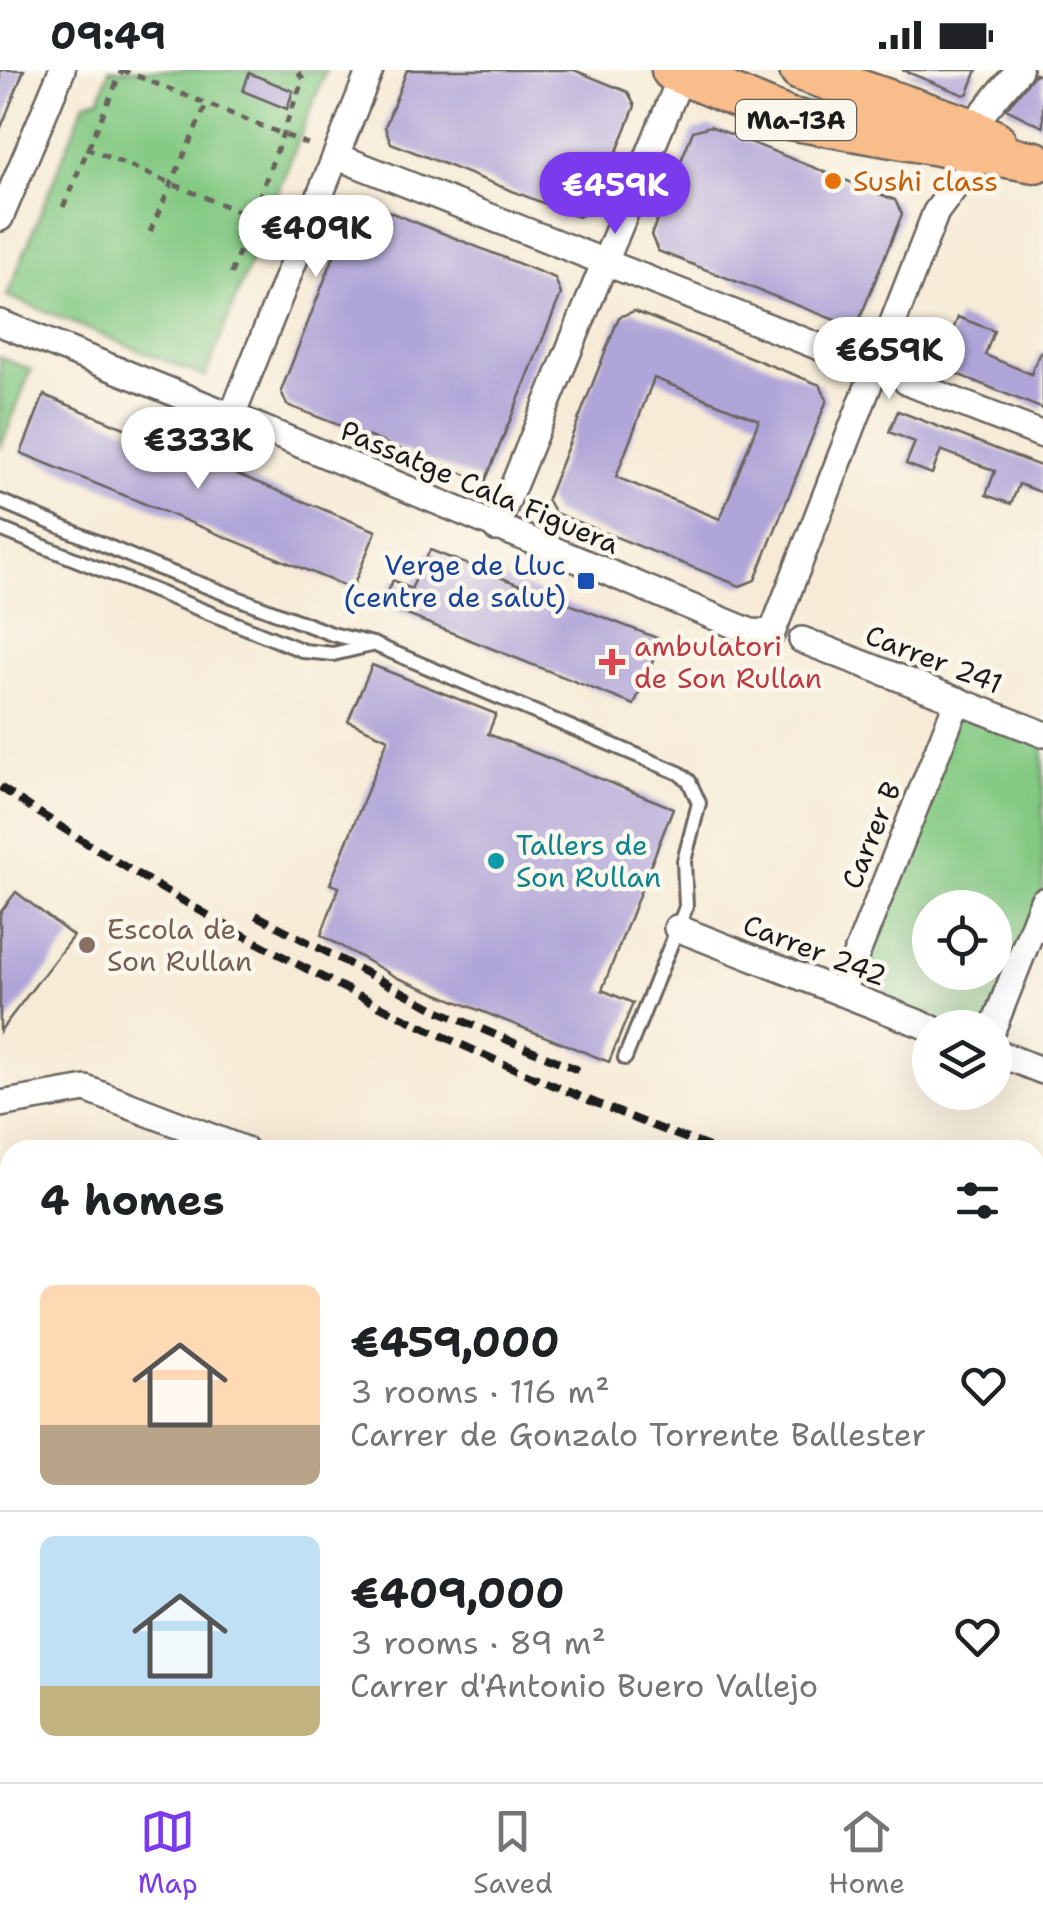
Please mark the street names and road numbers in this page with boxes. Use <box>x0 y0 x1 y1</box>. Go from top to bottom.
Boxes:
road number: Ma-13A <box>736 100 856 140</box>
street label: Passatge Cala Figuera <box>335 411 625 563</box>
street label: Carrer 241 <box>860 616 1008 702</box>
street label: Carrer B <box>832 776 910 894</box>
street label: Carrer 242 <box>738 905 892 995</box>

